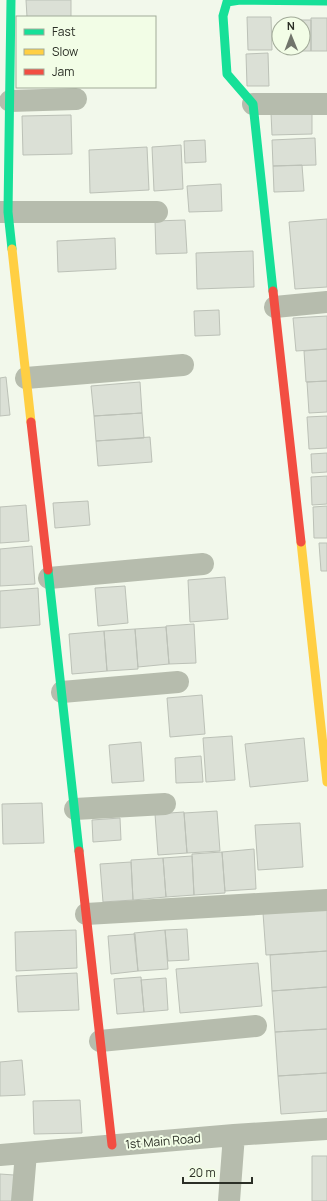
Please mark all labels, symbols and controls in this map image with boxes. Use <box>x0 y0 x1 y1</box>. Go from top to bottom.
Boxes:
legend <box>16 16 156 88</box>
north arrow <box>271 16 311 56</box>
text: N <box>287 18 295 33</box>
text: Fast <box>52 23 76 40</box>
text: Slow <box>52 43 78 60</box>
text: Jam <box>52 63 74 80</box>
street label: 1st Main Road <box>125 1129 201 1153</box>
scale bar <box>183 1159 252 1185</box>
text: 20 m <box>189 1164 216 1181</box>

